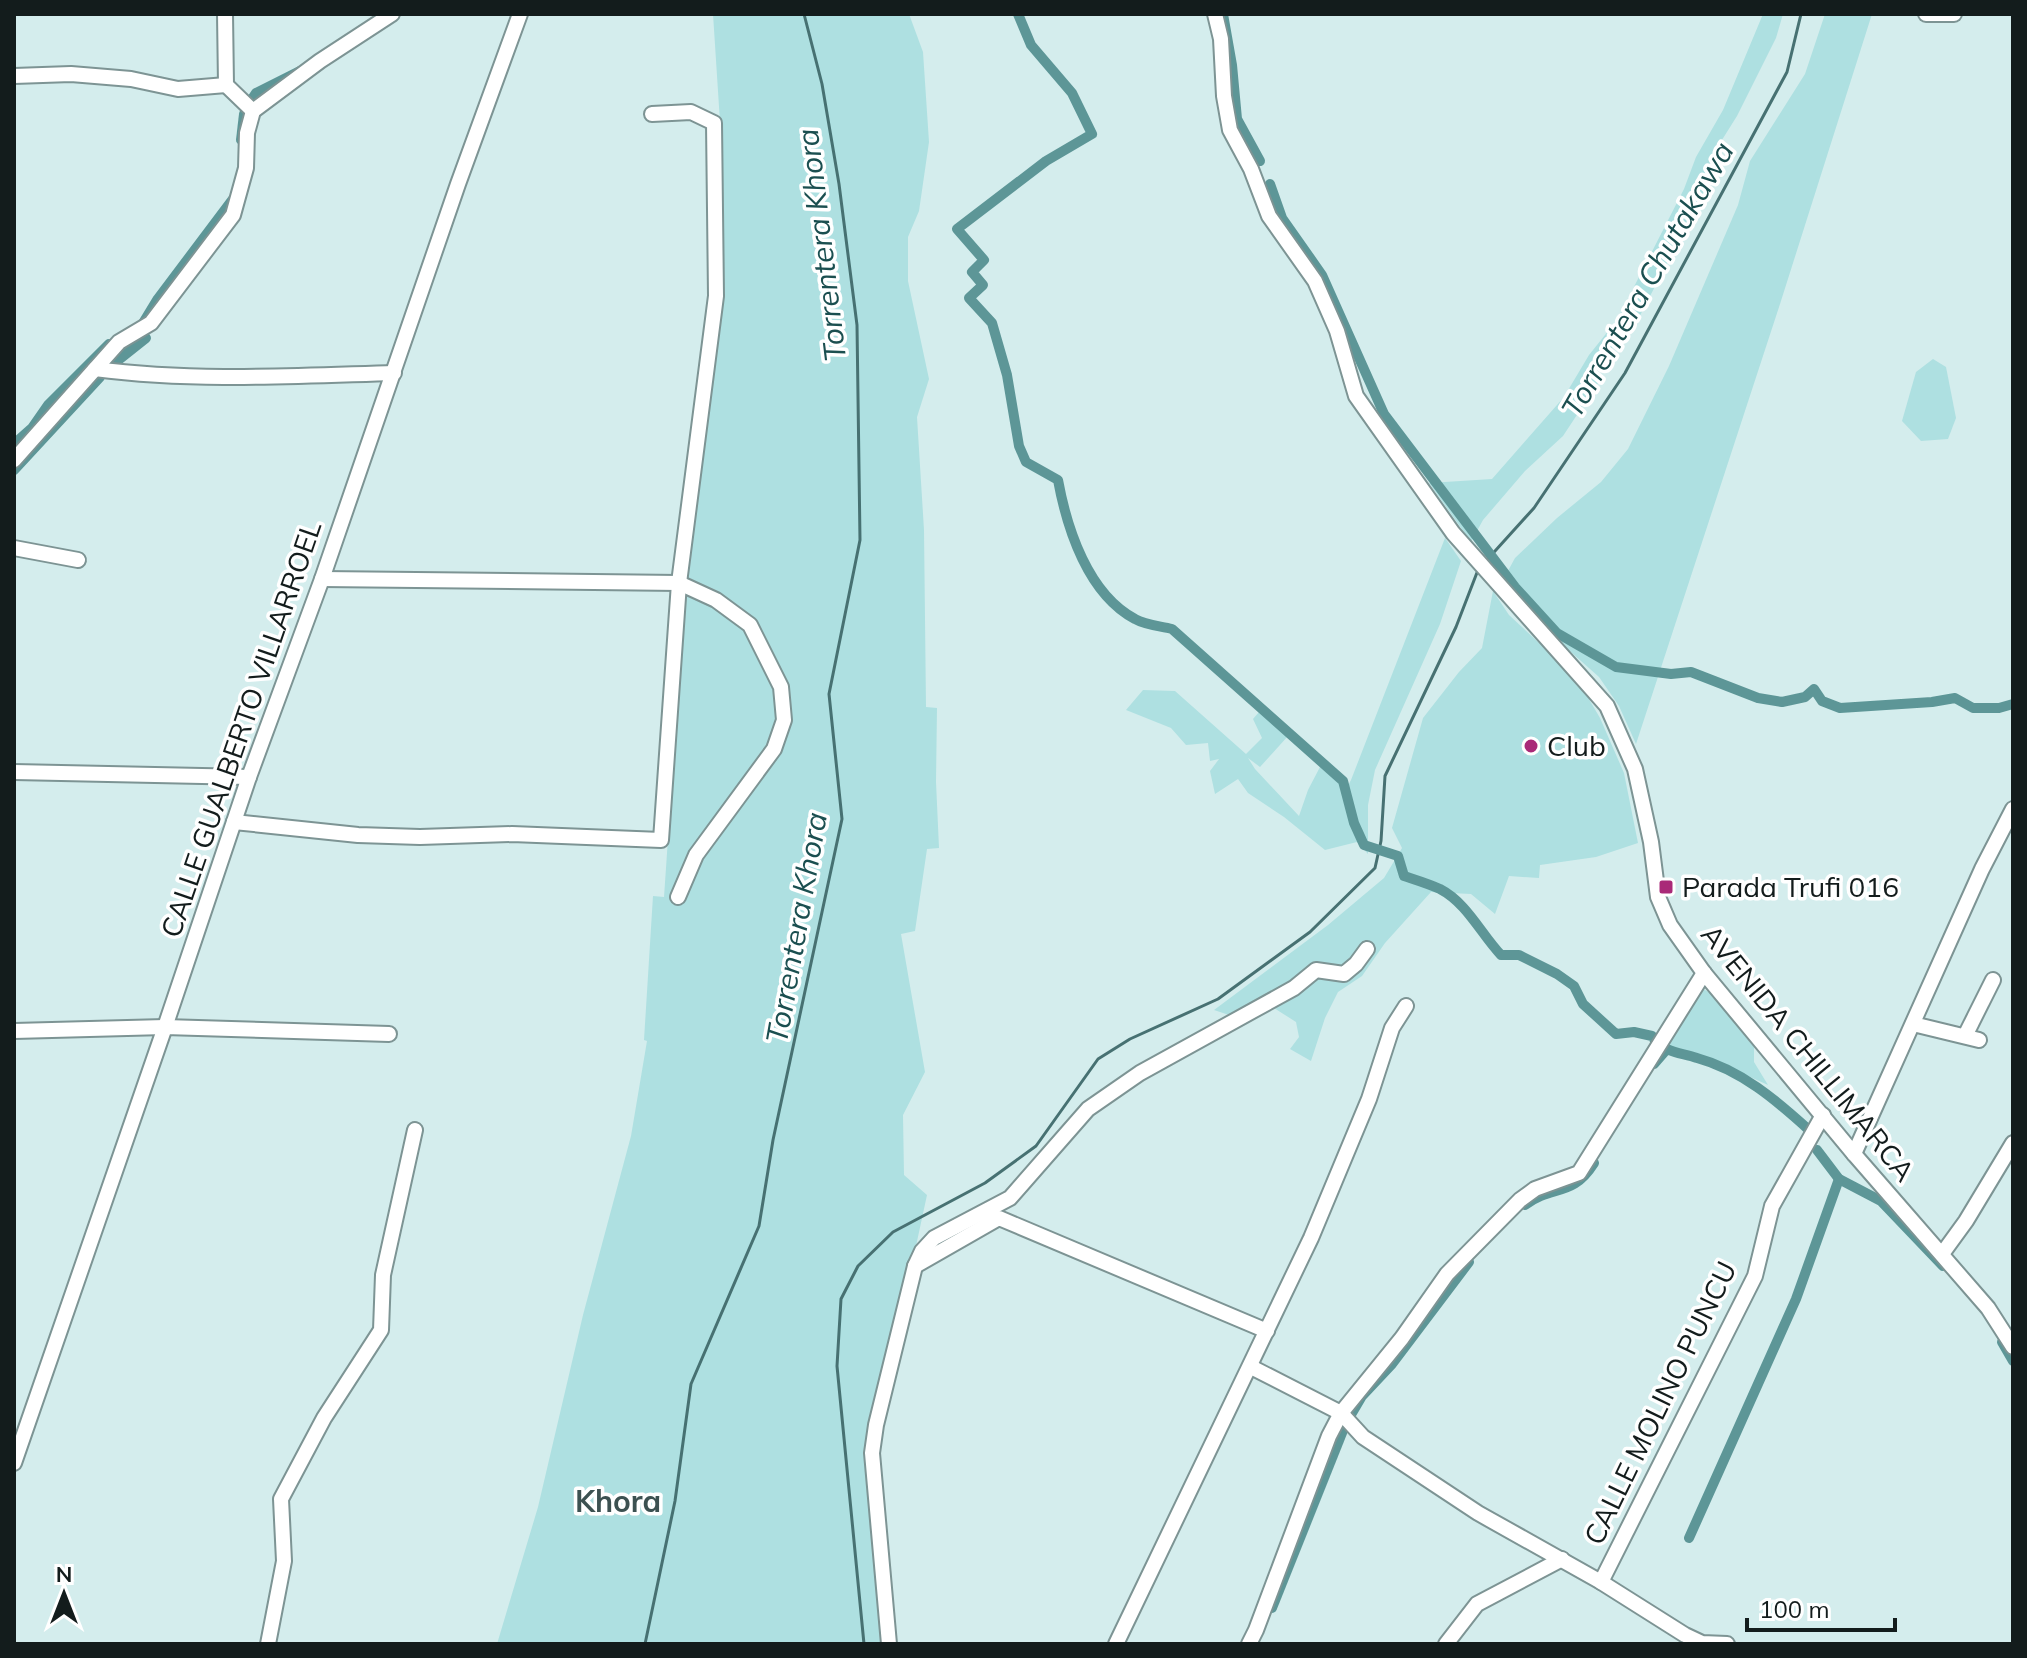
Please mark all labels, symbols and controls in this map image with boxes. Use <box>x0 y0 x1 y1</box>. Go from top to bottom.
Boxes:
water label: Torrentera Khora <box>788 127 854 364</box>
water label: Torrentera Chutakawa <box>1553 135 1742 424</box>
street label: CALLE GUALBERTO VILLARROEL <box>153 516 328 942</box>
place label: Club <box>1547 728 1606 763</box>
marker: Club <box>1522 737 1540 755</box>
water label: Torrentera Khora <box>757 809 835 1046</box>
place label: Parada Trufi 016 <box>1682 869 1899 904</box>
marker: Parada Trufi 016 <box>1657 878 1675 896</box>
street label: AVENIDA CHILLIMARCA <box>1694 917 1923 1189</box>
street label: CALLE MOLINO PUNCU <box>1576 1255 1743 1550</box>
district label: Khora <box>575 1482 661 1520</box>
north arrow <box>24 1554 104 1634</box>
text: N <box>56 1560 72 1588</box>
scale bar <box>1747 1582 1895 1632</box>
text: 100 m <box>1759 1594 1830 1624</box>

